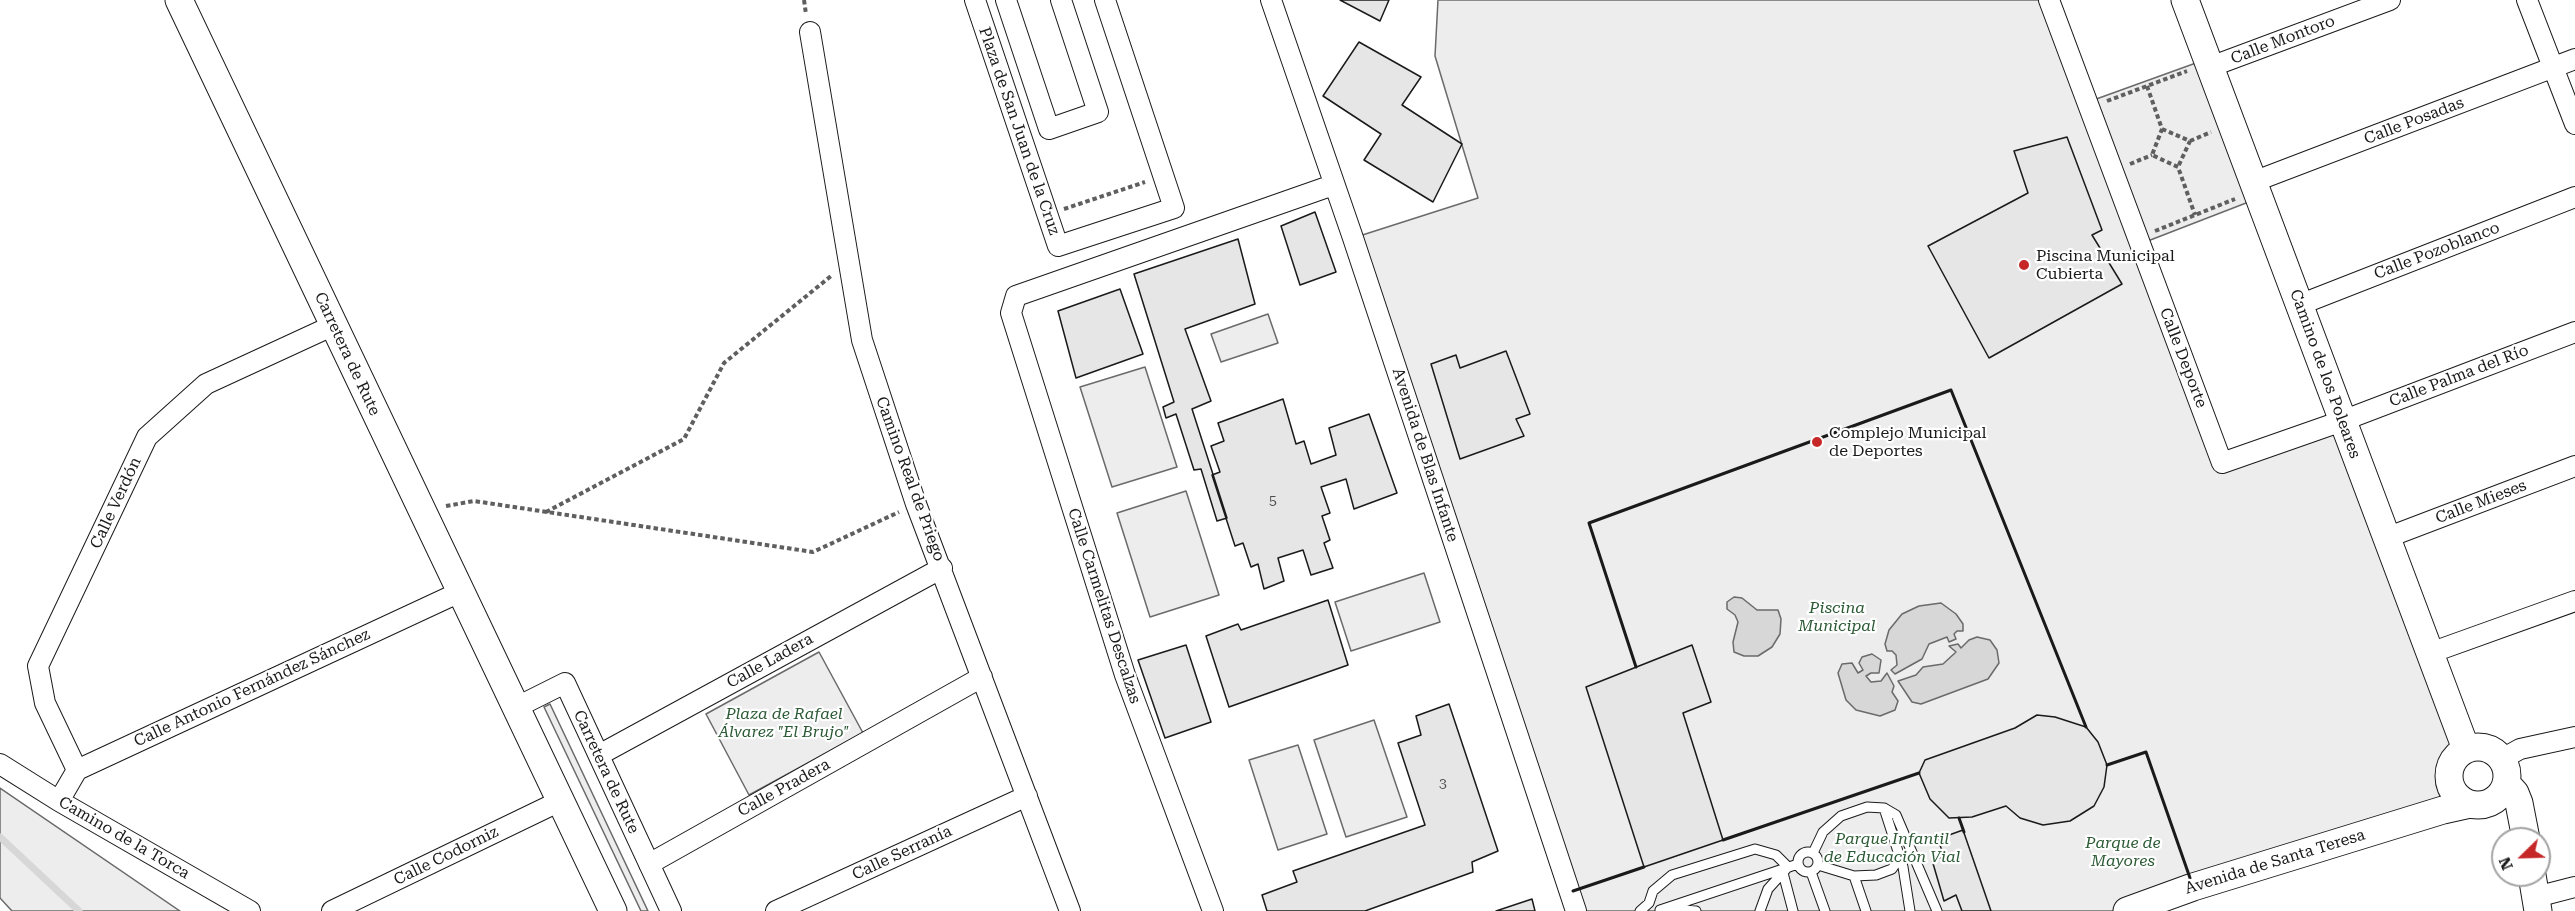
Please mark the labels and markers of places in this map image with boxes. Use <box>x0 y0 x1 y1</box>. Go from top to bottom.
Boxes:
place label: Piscina Municipal Cubierta <box>2036 246 2175 284</box>
marker: Piscina Municipal Cubierta <box>2017 258 2031 272</box>
place label: Complejo Municipal de Deportes <box>1829 423 1986 461</box>
marker: Complejo Municipal de Deportes <box>1810 435 1824 449</box>

